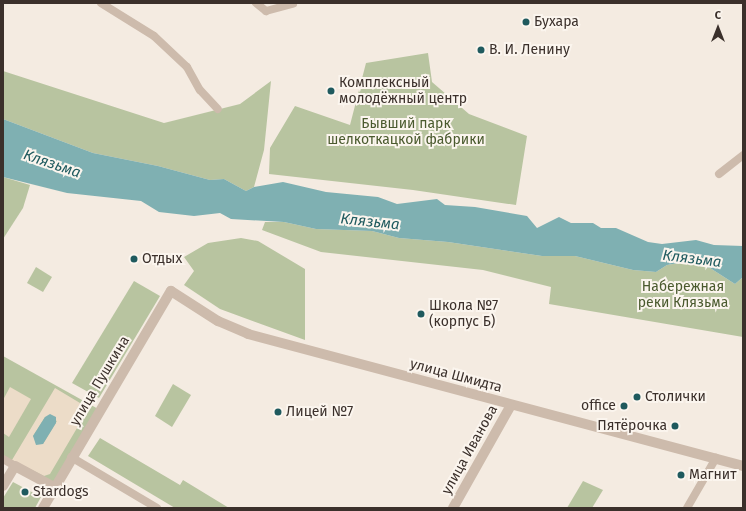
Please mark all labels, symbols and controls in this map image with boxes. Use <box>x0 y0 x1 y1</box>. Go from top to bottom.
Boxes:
north arrow <box>698 8 738 48</box>
text: С <box>715 9 721 22</box>
place label: Бухара <box>534 14 579 30</box>
marker: Бухара <box>521 17 531 27</box>
place label: В. И. Ленину <box>489 42 570 58</box>
marker: В. И. Ленину <box>476 45 486 55</box>
place label: Комплексный молодёжный центр <box>339 75 467 108</box>
marker: Комплексный молодёжный центр <box>326 86 336 96</box>
park label: Бывший парк шелкоткацкой фабрики <box>327 116 485 148</box>
water label: Клязьма <box>21 146 83 182</box>
water label: Клязьма <box>340 210 400 234</box>
water label: Клязьма <box>662 246 722 272</box>
place label: Отдых <box>142 251 182 267</box>
marker: Отдых <box>129 254 139 264</box>
park label: Набережная реки Клязьма <box>638 279 728 312</box>
place label: Школа №7 (корпус Б) <box>429 298 498 330</box>
marker: Школа №7 (корпус Б) <box>416 309 426 319</box>
street label: улица Пушкина <box>67 333 133 429</box>
street label: улица Шмидта <box>408 356 504 396</box>
place label: Столички <box>645 389 706 405</box>
marker: Столички <box>632 392 642 402</box>
place label: office <box>581 398 616 414</box>
marker: office <box>619 401 629 411</box>
street label: улица Иванова <box>439 402 501 498</box>
place label: Лицей №7 <box>286 404 353 420</box>
marker: Лицей №7 <box>273 407 283 417</box>
place label: Пятёрочка <box>597 418 667 434</box>
marker: Пятёрочка <box>670 421 680 431</box>
place label: Магнит <box>689 467 737 483</box>
marker: Магнит <box>676 470 686 480</box>
place label: Stardogs <box>33 484 88 500</box>
marker: Stardogs <box>20 487 30 497</box>

